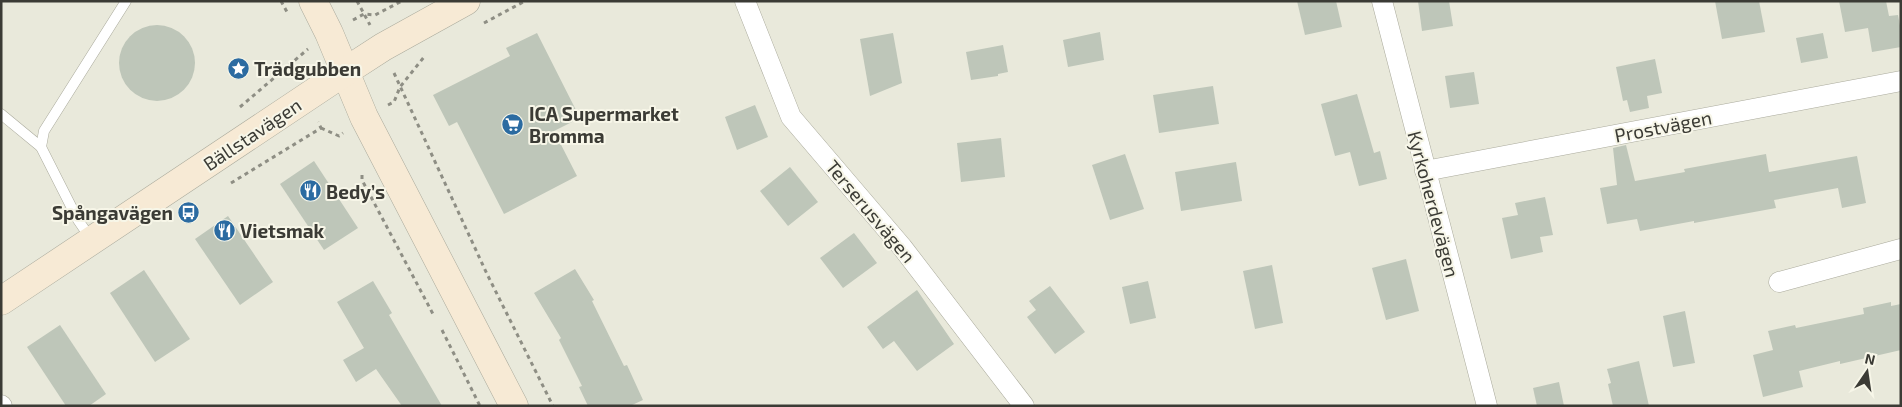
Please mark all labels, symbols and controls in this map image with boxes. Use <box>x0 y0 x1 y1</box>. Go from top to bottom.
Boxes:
place icon: Trädgubben <box>226 56 250 80</box>
place label: Trädgubben <box>254 57 361 80</box>
street label: Bällstavägen <box>199 93 305 175</box>
place label: ICA Supermarket Bromma <box>529 102 679 147</box>
street label: Prostvägen <box>1612 105 1714 147</box>
supermarket icon: ICA Supermarket Bromma <box>501 112 525 136</box>
street label: Kyrkoherdevägen <box>1403 128 1465 280</box>
street label: Terserusvägen <box>821 155 921 267</box>
restaurant icon: Bedy’s <box>298 179 322 203</box>
place label: Bedy’s <box>326 180 385 204</box>
bus stop icon: Spångavägen <box>177 200 201 224</box>
place label: Spångavägen <box>52 201 173 224</box>
restaurant icon: Vietsmak <box>212 218 236 242</box>
place label: Vietsmak <box>240 219 325 242</box>
north arrow <box>1842 347 1892 397</box>
text: N <box>1863 349 1877 368</box>

